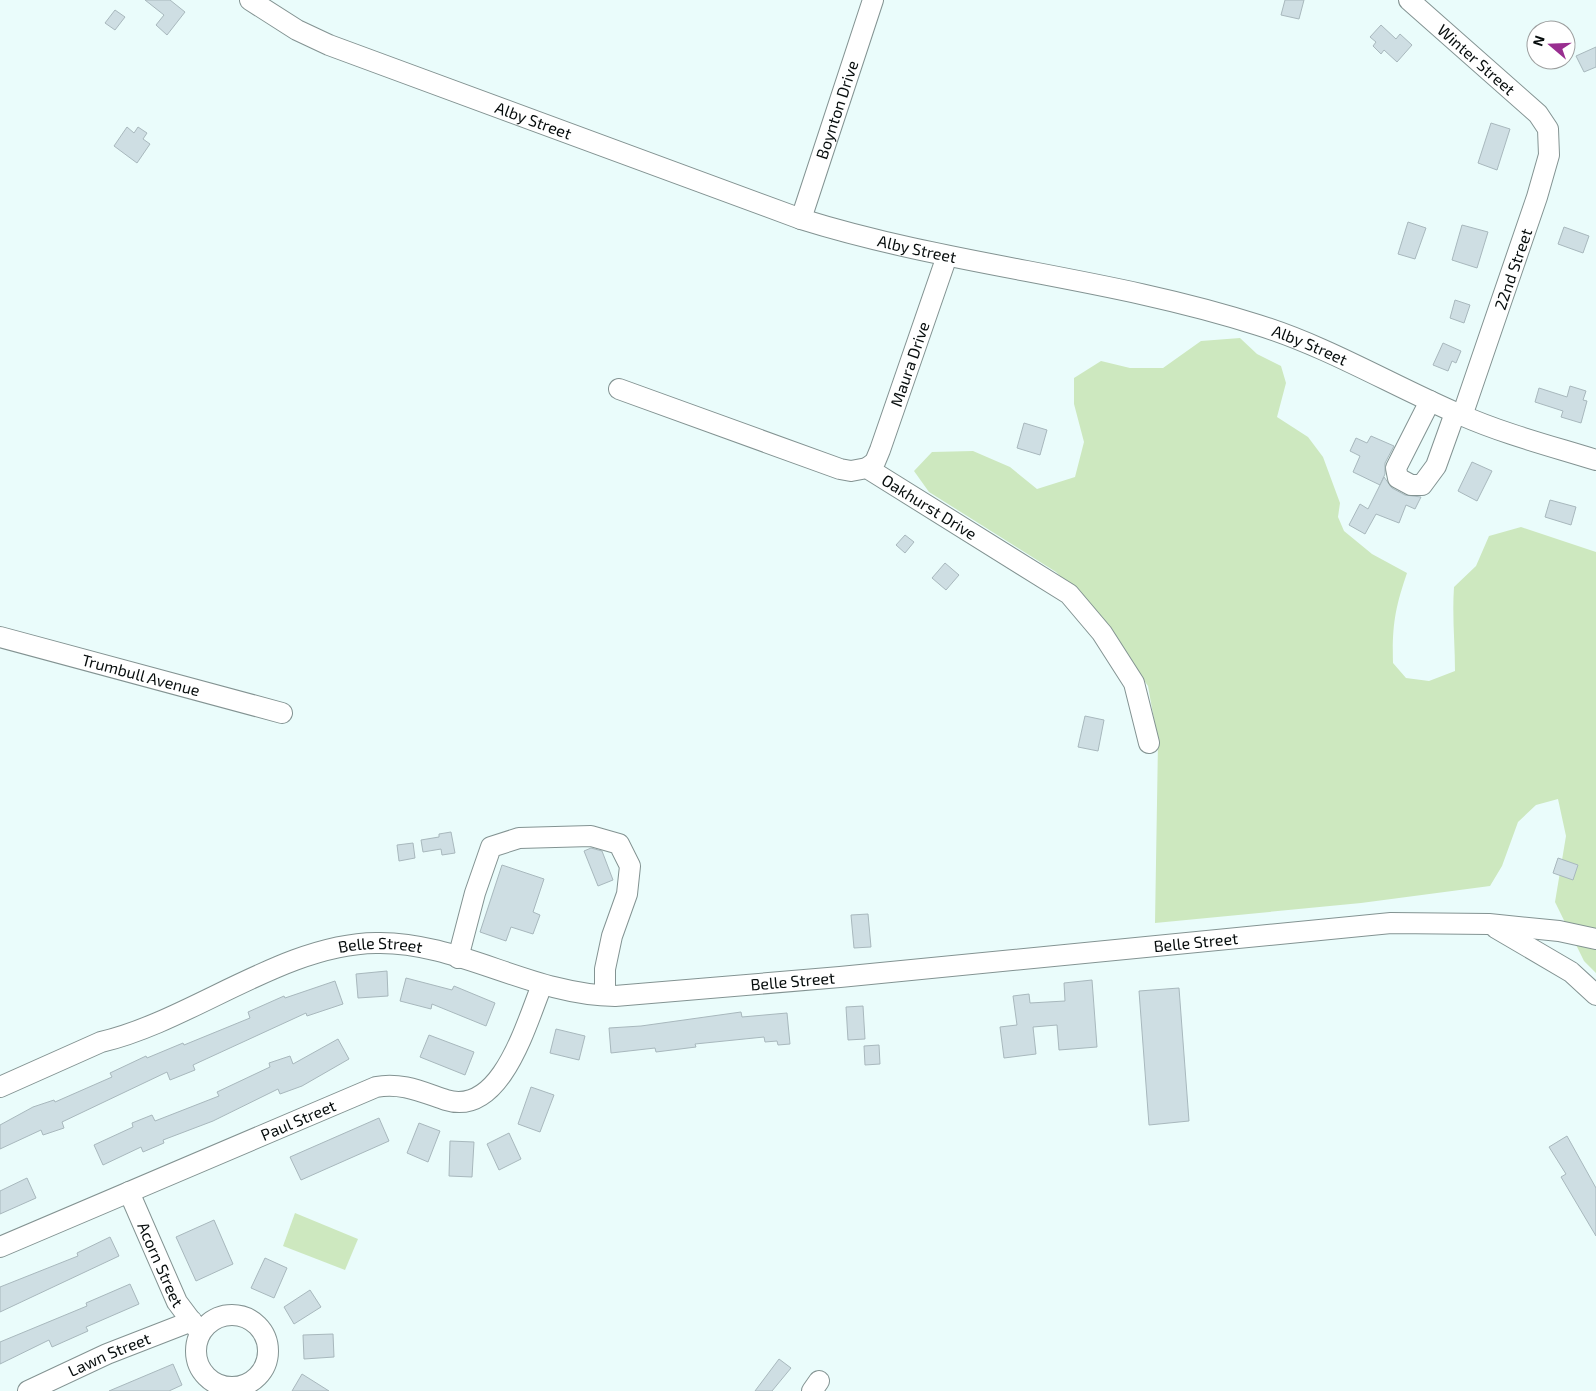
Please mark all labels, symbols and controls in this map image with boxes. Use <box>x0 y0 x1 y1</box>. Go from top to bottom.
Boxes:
street label: Winter Street <box>1434 20 1520 99</box>
north arrow <box>1526 20 1576 70</box>
text: N <box>1529 33 1548 48</box>
street label: Boynton Drive <box>811 58 862 161</box>
street label: Alby Street <box>493 97 574 143</box>
street label: 22nd Street <box>1490 226 1535 312</box>
street label: Alby Street <box>876 230 958 266</box>
street label: Maura Drive <box>886 319 933 409</box>
street label: Alby Street <box>1270 320 1351 369</box>
street label: Oakhurst Drive <box>879 470 981 543</box>
street label: Trumbull Avenue <box>80 650 202 700</box>
street label: Belle Street <box>1153 928 1239 955</box>
street label: Belle Street <box>336 933 424 956</box>
street label: Belle Street <box>750 967 836 994</box>
street label: Paul Street <box>258 1095 338 1144</box>
street label: Acorn Street <box>134 1219 188 1311</box>
street label: Lawn Street <box>65 1328 153 1380</box>

